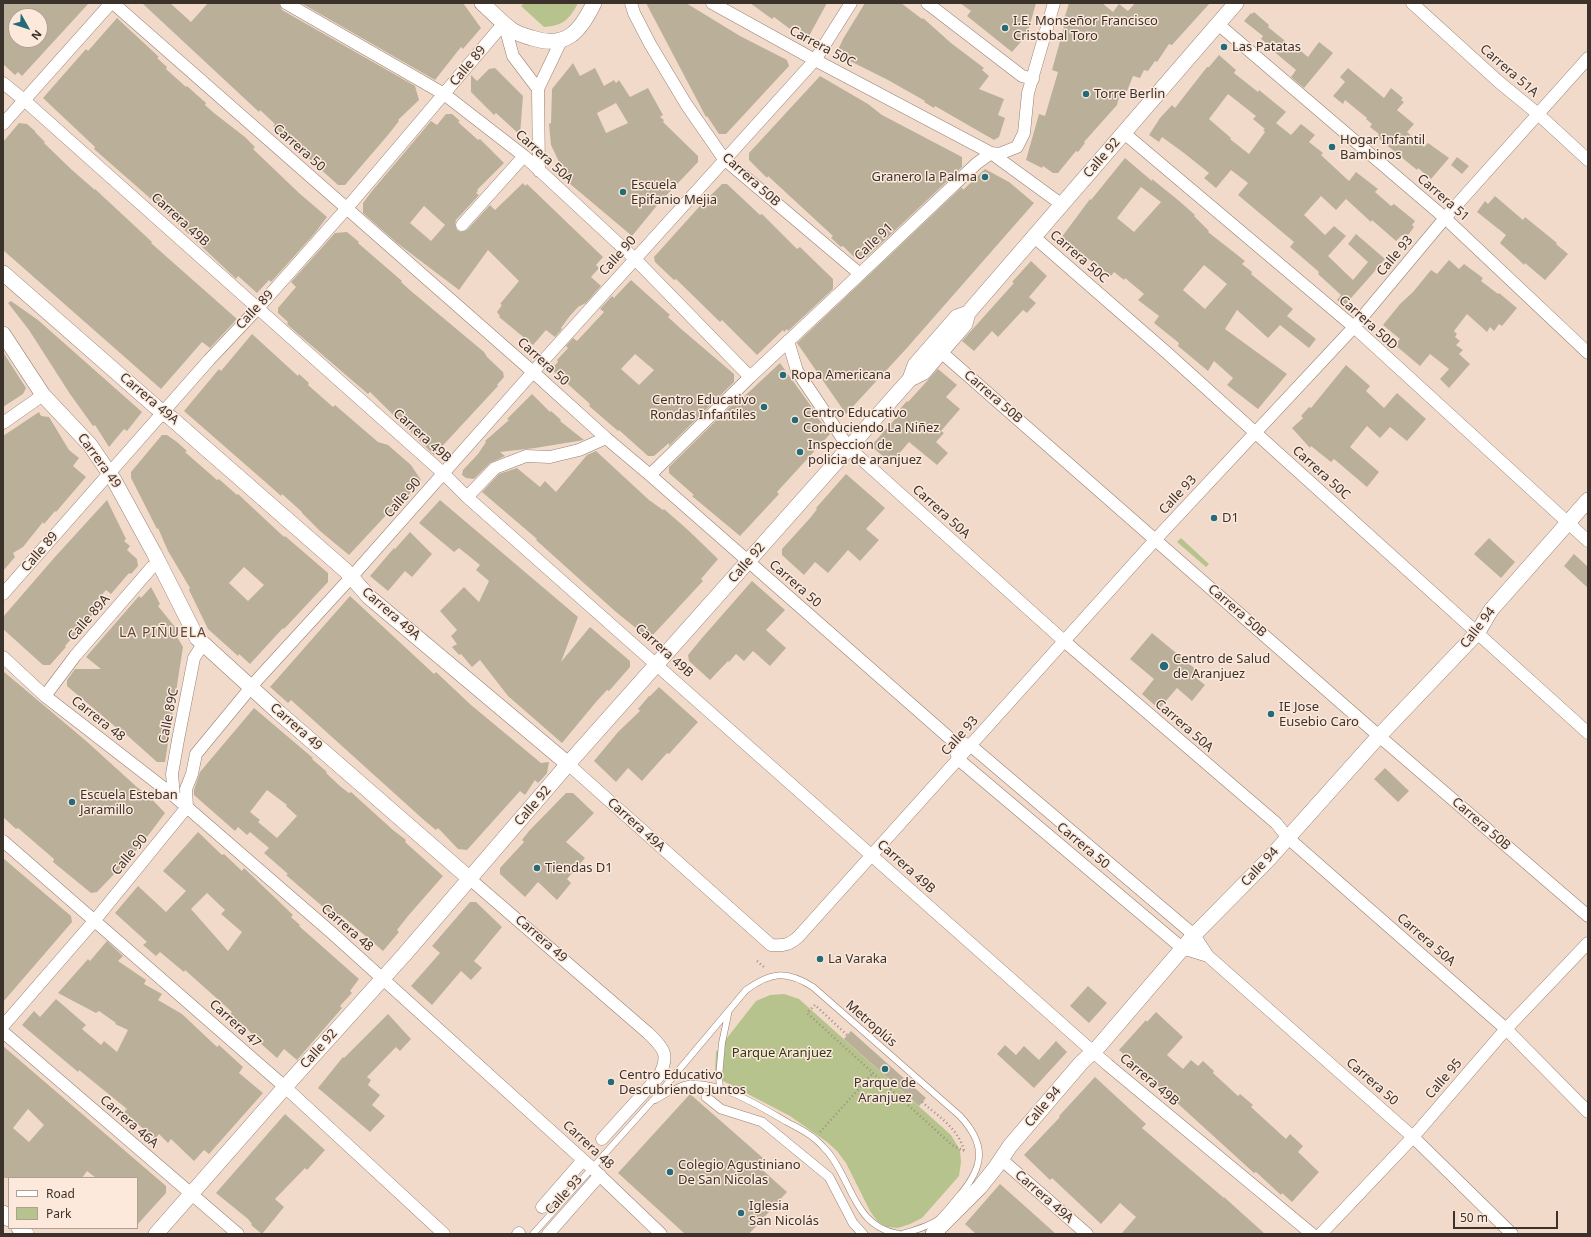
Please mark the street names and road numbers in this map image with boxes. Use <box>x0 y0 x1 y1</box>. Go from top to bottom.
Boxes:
street label: Carrera 50C <box>786 23 858 71</box>
street label: Carrera 51A <box>1477 41 1541 101</box>
street label: Calle 89 <box>447 43 489 89</box>
street label: Carrera 50 <box>270 121 328 175</box>
street label: Carrera 50A <box>512 127 576 187</box>
street label: Calle 92 <box>1080 135 1124 181</box>
street label: Carrera 50B <box>719 150 783 210</box>
street label: Carrera 51 <box>1414 171 1472 225</box>
street label: Carrera 49B <box>148 190 212 250</box>
street label: Calle 91 <box>851 220 897 264</box>
street label: Carrera 50C <box>1047 227 1111 287</box>
street label: Calle 90 <box>596 233 640 279</box>
street label: Calle 93 <box>1374 233 1416 279</box>
street label: Calle 89 <box>233 287 277 333</box>
street label: Carrera 50D <box>1335 293 1401 353</box>
street label: Carrera 50 <box>514 335 572 389</box>
street label: Carrera 50B <box>961 367 1025 427</box>
street label: Carrera 49A <box>116 370 182 428</box>
street label: Carrera 49B <box>390 406 454 466</box>
street label: Carrera 49 <box>74 431 124 491</box>
street label: Carrera 50C <box>1289 443 1353 503</box>
street label: Calle 93 <box>1156 472 1200 518</box>
street label: Calle 90 <box>381 475 425 521</box>
street label: Carrera 50A <box>909 482 973 542</box>
street label: Calle 89 <box>18 529 62 575</box>
street label: Calle 92 <box>725 540 769 586</box>
street label: Carrera 50 <box>766 557 824 611</box>
street label: Carrera 50B <box>1205 581 1269 641</box>
street label: Carrera 49A <box>359 584 423 644</box>
street label: Calle 89A <box>65 592 113 644</box>
street label: Calle 94 <box>1457 604 1499 652</box>
street label: Carrera 49B <box>632 621 696 681</box>
street label: Calle 89C <box>156 687 182 745</box>
street label: Carrera 48 <box>68 693 128 745</box>
street label: Carrera 50A <box>1152 696 1216 756</box>
street label: Carrera 49 <box>267 700 325 754</box>
street label: Calle 93 <box>938 713 982 759</box>
street label: Calle 92 <box>511 783 555 829</box>
street label: Carrera 50B <box>1449 794 1513 854</box>
street label: Carrera 49A <box>604 795 668 855</box>
street label: Carrera 50 <box>1053 819 1113 873</box>
street label: Calle 90 <box>109 832 151 878</box>
street label: Carrera 49B <box>874 837 938 897</box>
street label: Calle 94 <box>1238 844 1282 890</box>
street label: Carrera 48 <box>318 901 376 955</box>
street label: Carrera 50A <box>1394 910 1458 970</box>
street label: Carrera 49 <box>512 912 570 966</box>
street label: Carrera 47 <box>206 997 264 1051</box>
street label: Metroplús <box>842 998 900 1050</box>
street label: Calle 92 <box>297 1026 341 1072</box>
street label: Carrera 49B <box>1116 1051 1182 1109</box>
street label: Carrera 50 <box>1343 1055 1401 1109</box>
street label: Calle 95 <box>1422 1056 1466 1102</box>
street label: Calle 94 <box>1022 1084 1064 1130</box>
street label: Carrera 46A <box>97 1092 161 1152</box>
street label: Carrera 48 <box>559 1117 617 1173</box>
street label: Carrera 49A <box>1012 1167 1076 1227</box>
street label: Calle 93 <box>542 1172 586 1218</box>

